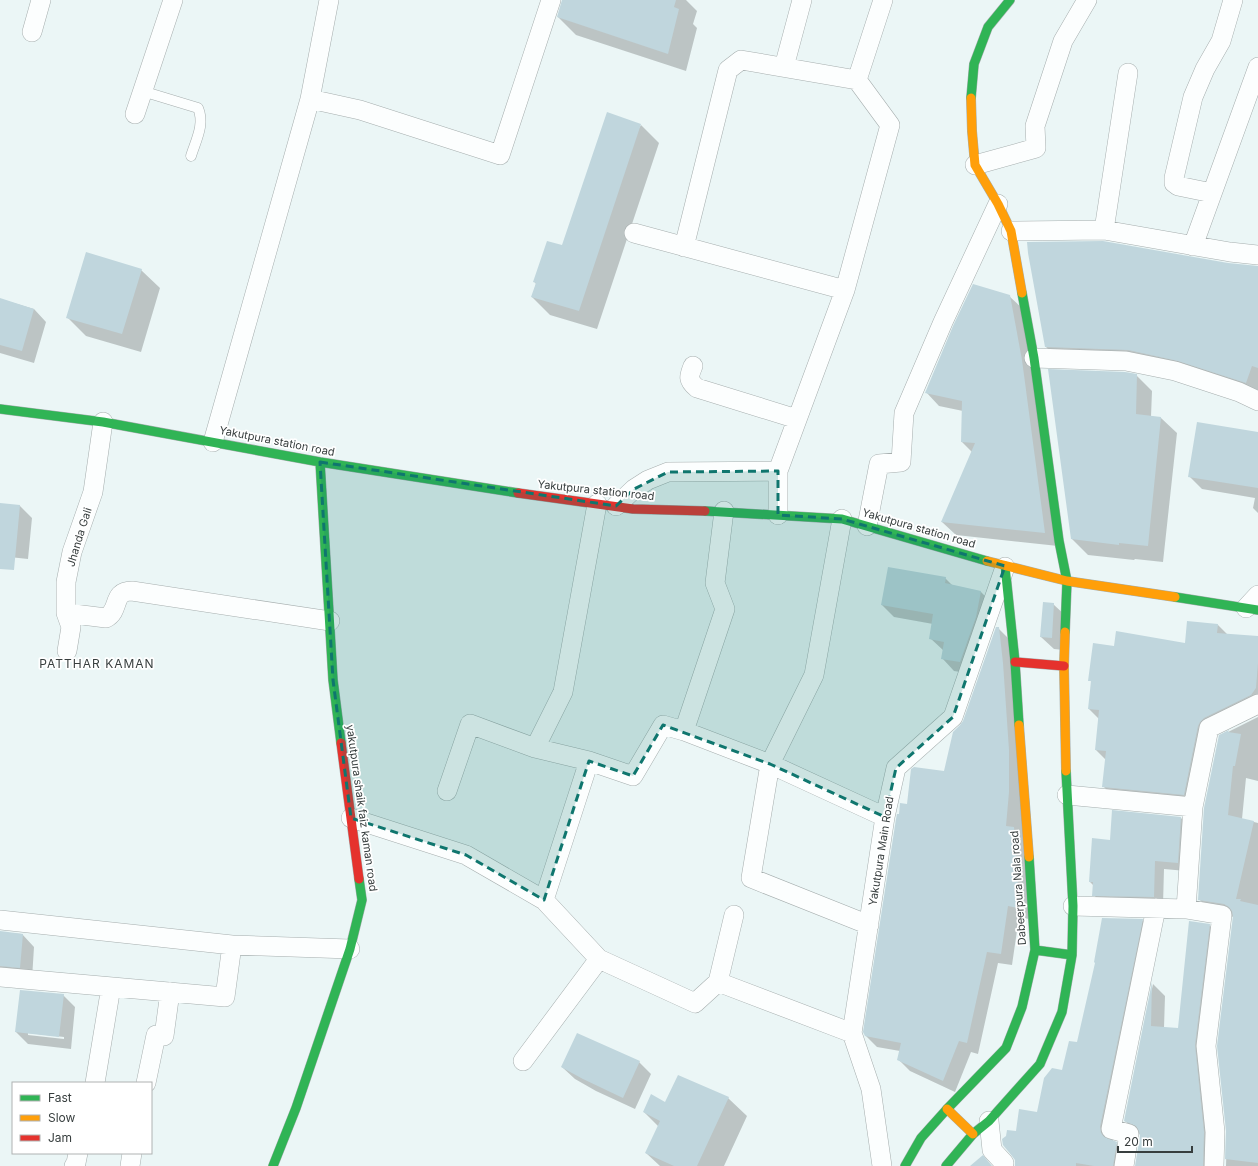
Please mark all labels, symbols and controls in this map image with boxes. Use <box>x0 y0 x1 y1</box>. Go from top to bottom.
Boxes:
street label: Yakutpura station road <box>218 423 336 459</box>
street label: Yakutpura station road <box>537 477 655 503</box>
street label: Yakutpura station road <box>861 505 977 551</box>
street label: Jhanda Gali <box>63 506 95 568</box>
district label: PATTHAR KAMAN <box>39 656 155 671</box>
street label: yakutpura shaik faiz kaman road <box>343 724 381 892</box>
street label: Yakutpura Main Road <box>865 795 897 907</box>
street label: Dabeerpura Nala road <box>1007 830 1029 946</box>
legend <box>12 1082 152 1154</box>
text: Fast <box>48 1090 72 1105</box>
text: Slow <box>48 1110 76 1125</box>
scale bar <box>1118 1128 1192 1154</box>
text: Jam <box>48 1130 72 1145</box>
text: 20 m <box>1124 1134 1153 1149</box>

